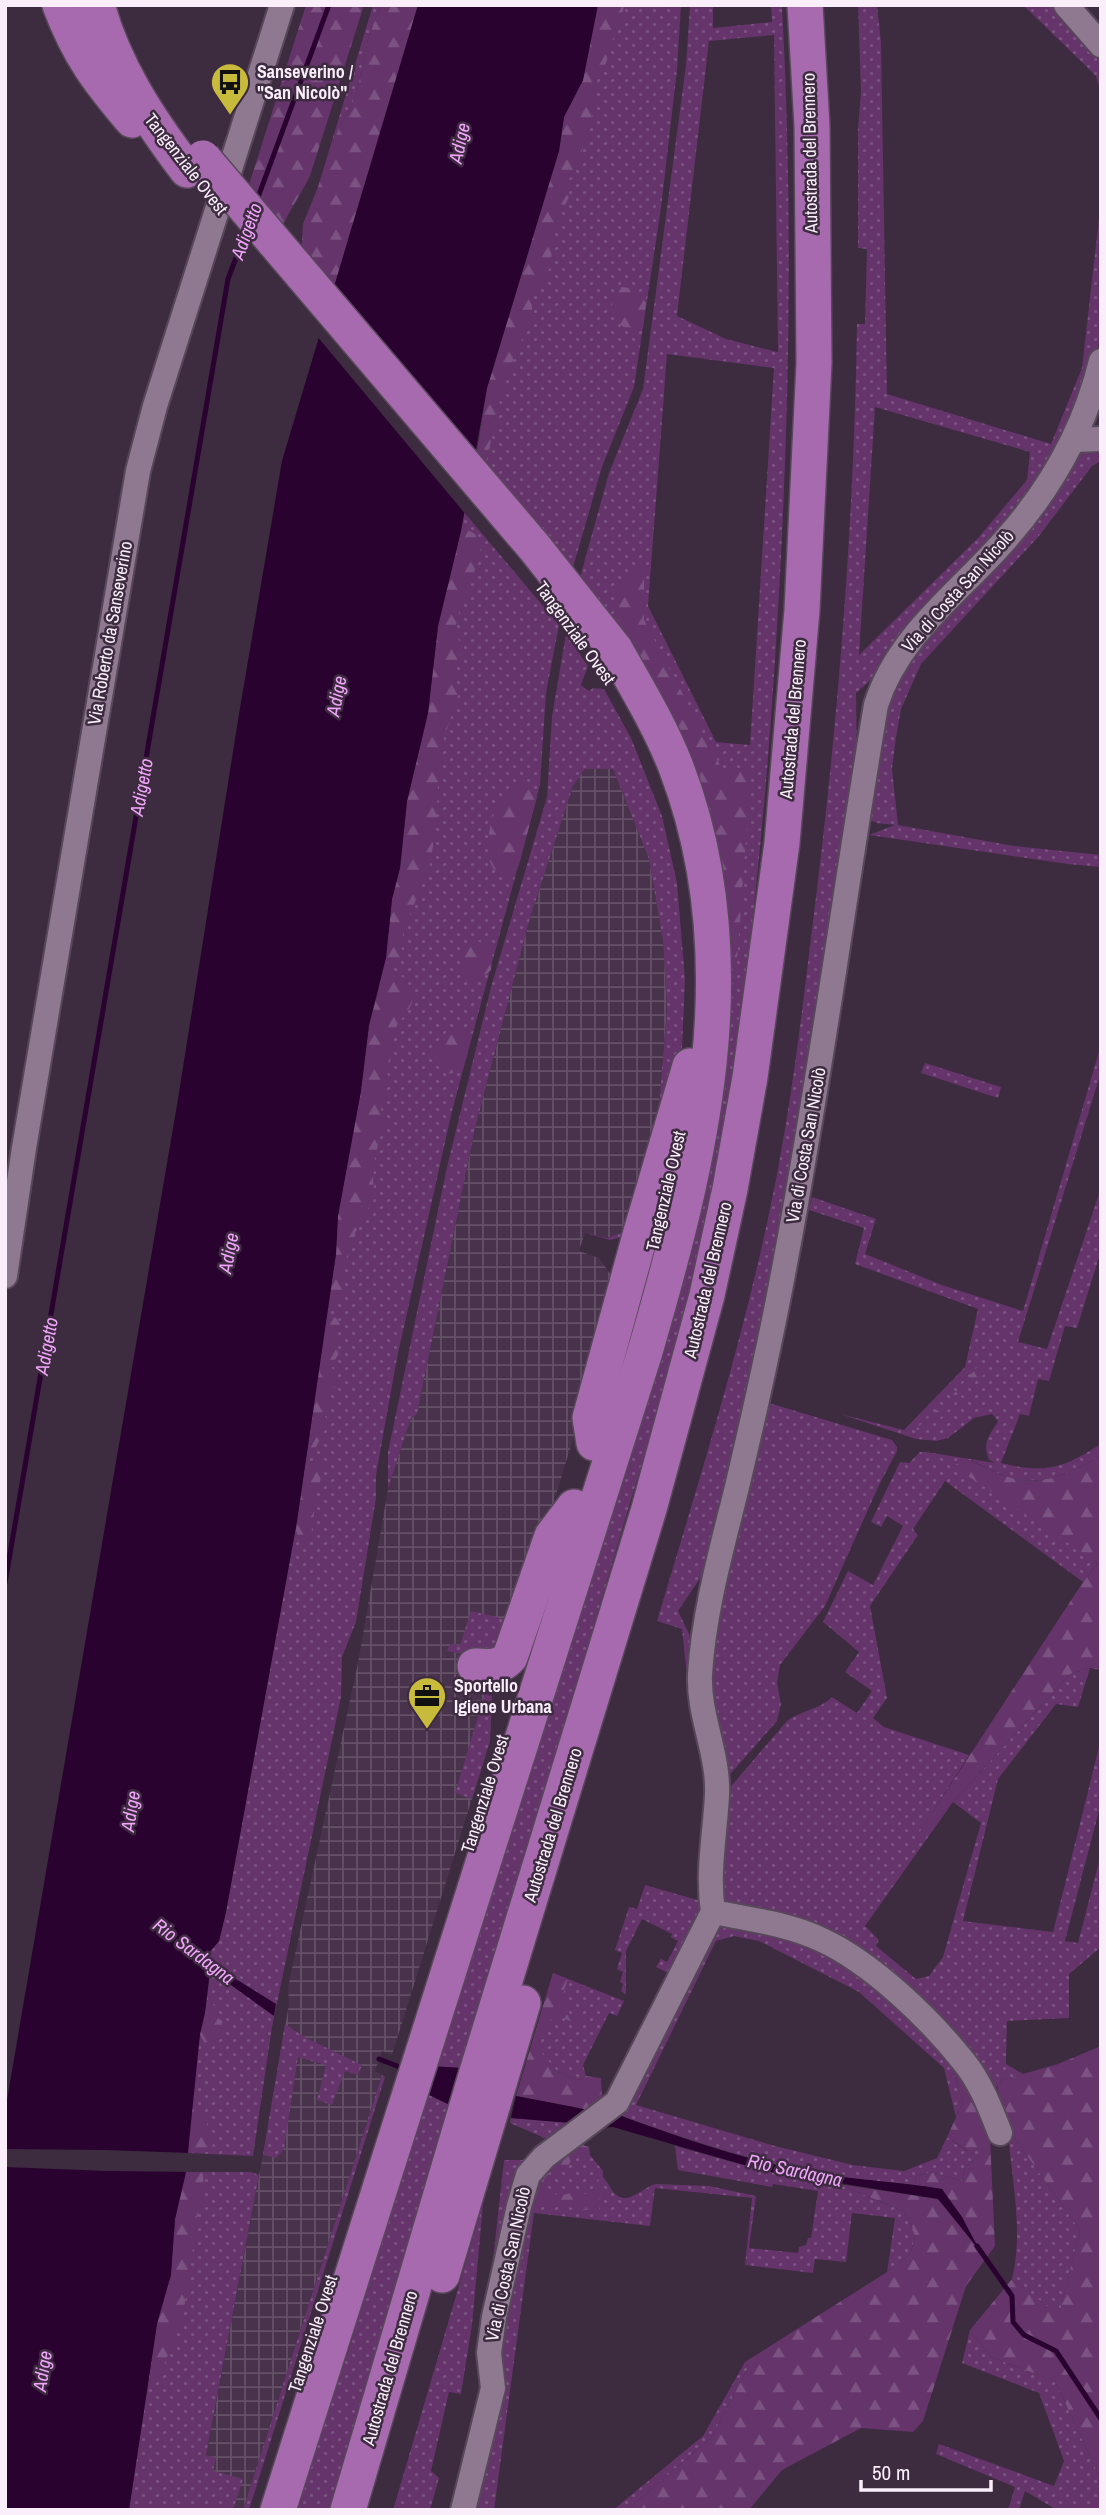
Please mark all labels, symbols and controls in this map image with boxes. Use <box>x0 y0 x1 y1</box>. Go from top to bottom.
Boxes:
place label: Sanseverino / "San Nicolò" <box>257 59 354 105</box>
bus stop icon: Sanseverino / "San Nicolò" <box>209 61 251 116</box>
street label: Autostrada del Brennero <box>796 73 823 234</box>
street label: Tangenziale Ovest <box>139 108 234 220</box>
water label: Adige <box>442 120 476 167</box>
water label: Adigetto <box>224 199 268 264</box>
street label: Via di Costa San Nicolò <box>896 524 1020 657</box>
street label: Via Roberto da Sanseverino <box>81 539 138 727</box>
street label: Tangenziale Ovest <box>529 576 622 690</box>
street label: Autostrada del Brennero <box>773 638 812 801</box>
water label: Adige <box>319 674 353 719</box>
water label: Adigetto <box>123 756 159 819</box>
street label: Via di Costa San Nicolò <box>780 1065 831 1225</box>
street label: Tangenziale Ovest <box>640 1128 691 1253</box>
street label: Autostrada del Brennero <box>677 1199 738 1362</box>
water label: Adige <box>211 1231 245 1276</box>
water label: Adigetto <box>28 1315 64 1378</box>
place label: Sportello Igiene Urbana <box>454 1673 552 1719</box>
office icon: Sportello Igiene Urbana <box>406 1675 448 1730</box>
street label: Tangenziale Ovest <box>455 1732 514 1856</box>
street label: Autostrada del Brennero <box>517 1745 588 1906</box>
water label: Adige <box>114 1789 146 1834</box>
water label: Rio Sardagna <box>148 1912 240 1991</box>
water label: Rio Sardagna <box>745 2147 845 2193</box>
street label: Via di Costa San Nicolò <box>479 2184 536 2343</box>
street label: Tangenziale Ovest <box>282 2272 343 2396</box>
street label: Autostrada del Brennero <box>355 2288 424 2449</box>
water label: Adige <box>26 2349 58 2394</box>
scale bar <box>861 2448 990 2492</box>
text: 50 m <box>872 2458 910 2487</box>

